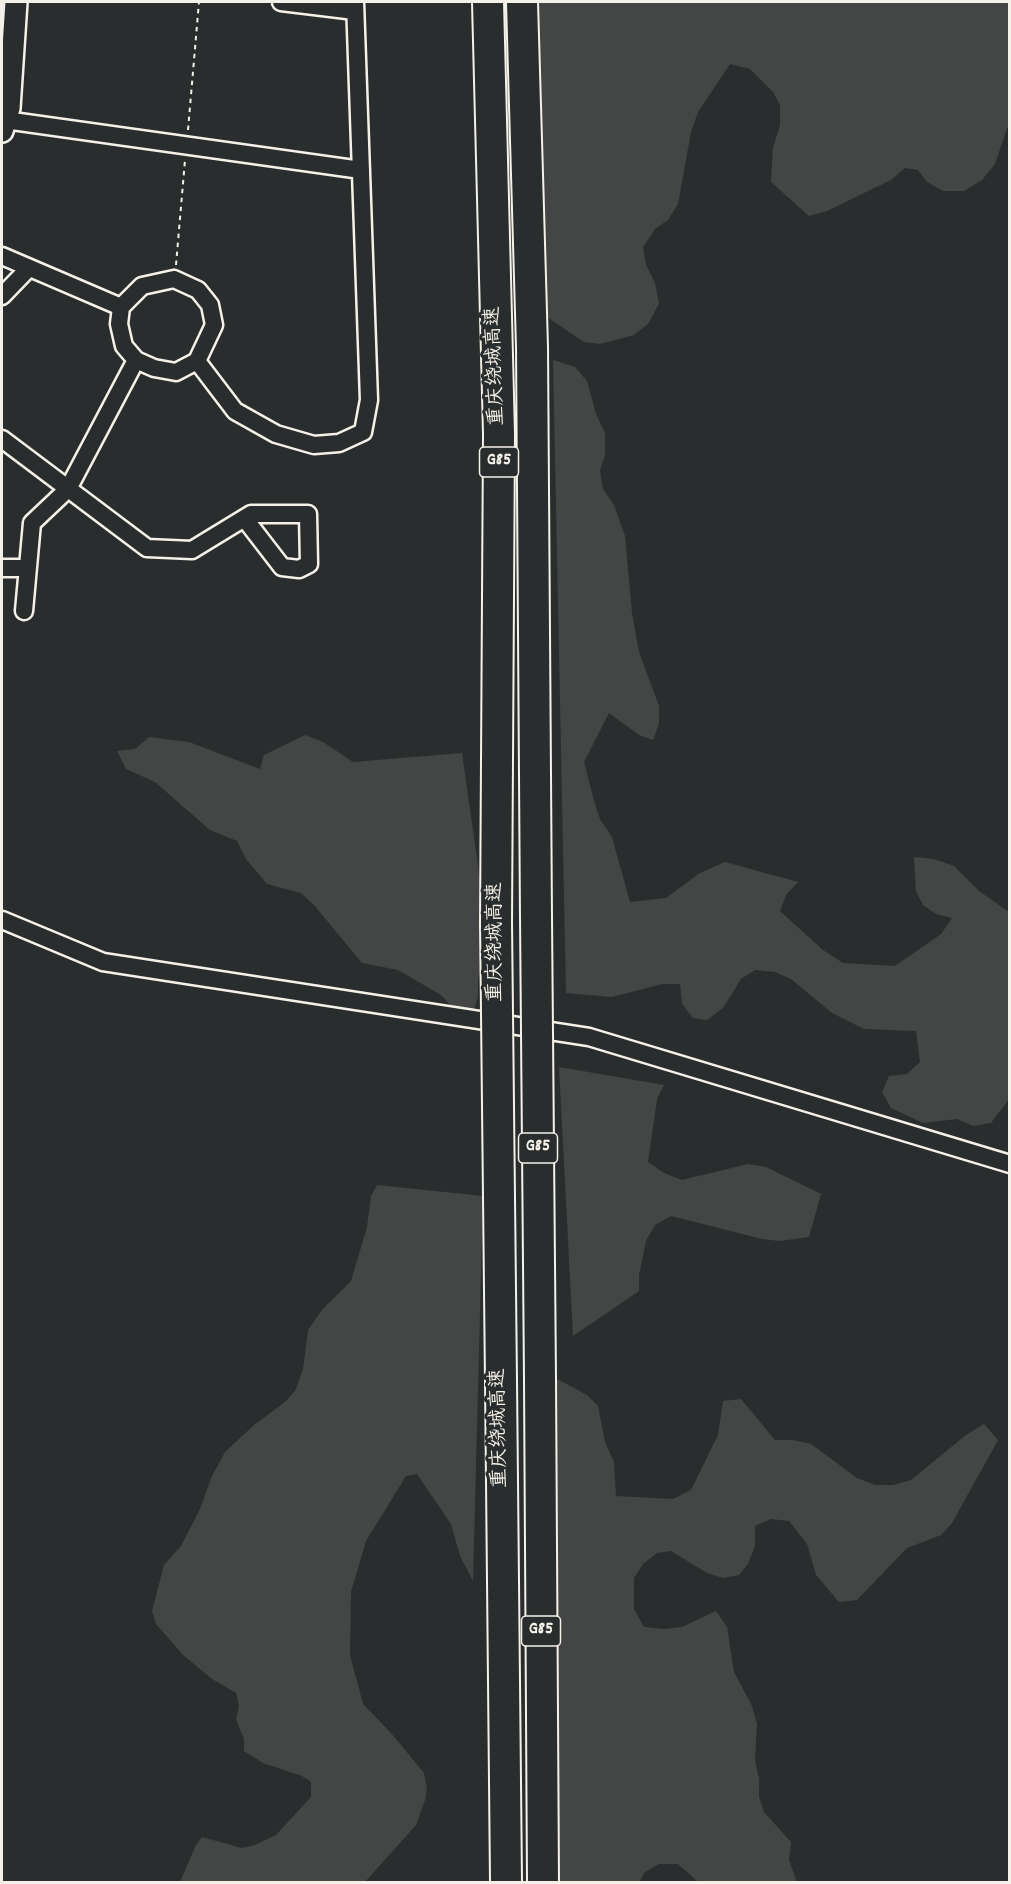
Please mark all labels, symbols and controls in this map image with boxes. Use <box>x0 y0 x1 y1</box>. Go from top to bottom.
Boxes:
street label: 重庆绕城高速 <box>483 306 511 426</box>
road number: G85 <box>480 447 518 477</box>
street label: 重庆绕城高速 <box>485 882 509 1002</box>
road number: G85 <box>518 1133 558 1163</box>
street label: 重庆绕城高速 <box>488 1368 514 1488</box>
road number: G85 <box>522 1616 560 1646</box>

